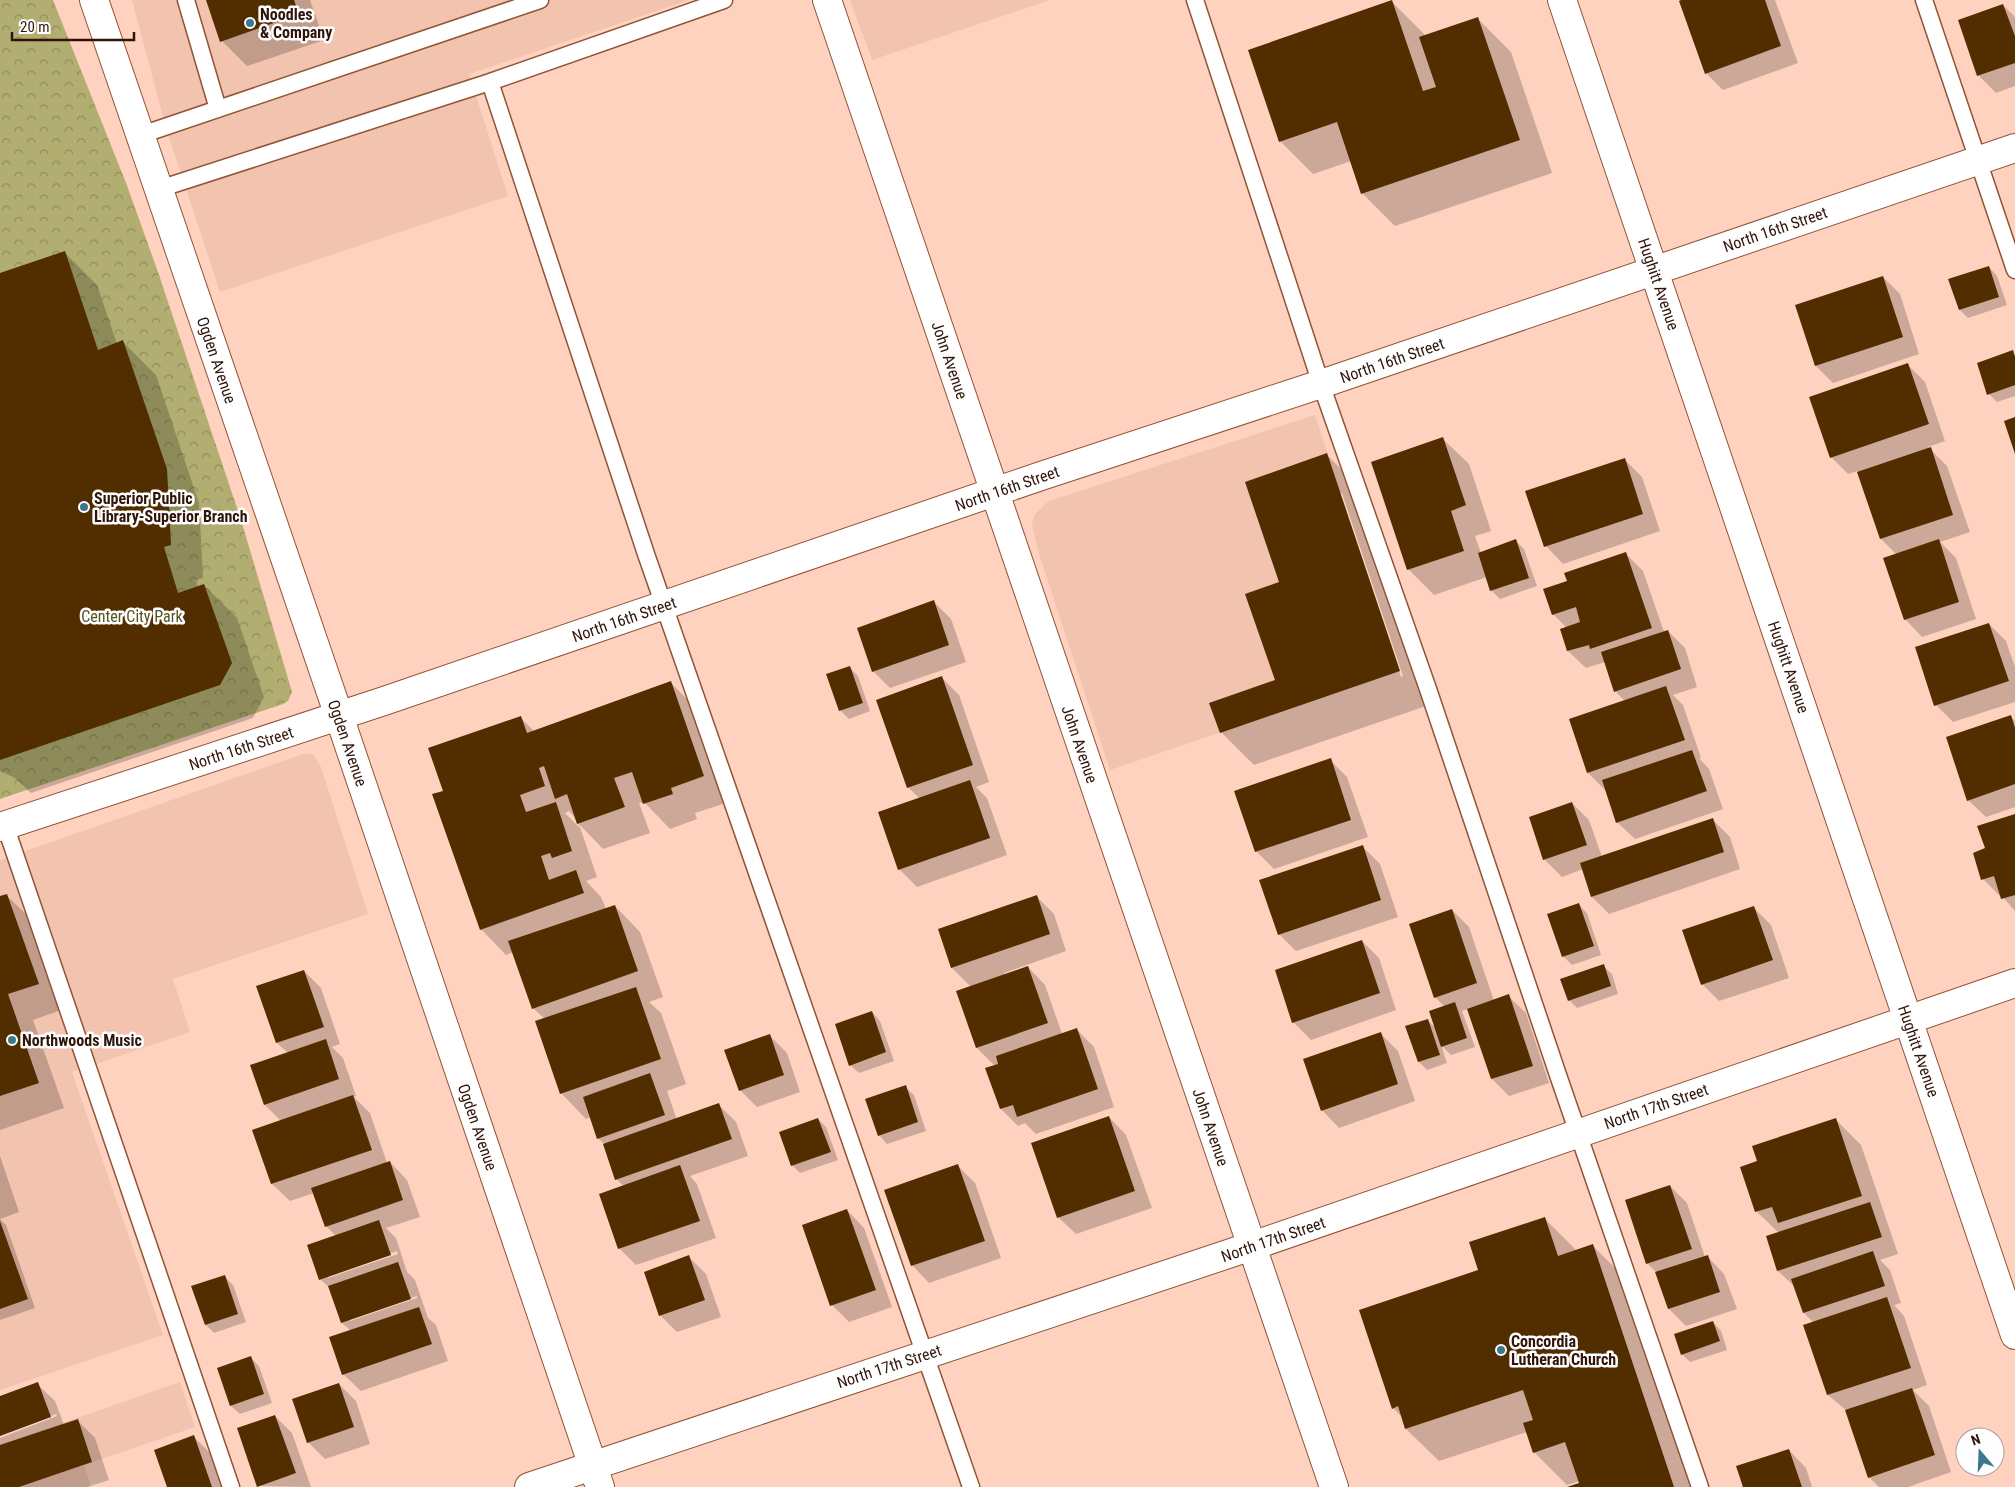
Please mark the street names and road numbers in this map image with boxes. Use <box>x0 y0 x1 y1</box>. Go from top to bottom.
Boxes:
street label: North 16th Street <box>1721 203 1830 256</box>
street label: Hughitt Avenue <box>1634 236 1683 333</box>
street label: Ogden Avenue <box>193 314 240 406</box>
street label: John Avenue <box>927 319 972 402</box>
street label: North 16th Street <box>1338 334 1447 387</box>
street label: North 16th Street <box>953 462 1062 515</box>
street label: North 16th Street <box>570 593 679 646</box>
street label: Hughitt Avenue <box>1764 619 1813 716</box>
street label: Ogden Avenue <box>324 697 371 789</box>
street label: John Avenue <box>1057 703 1102 786</box>
street label: North 16th Street <box>186 723 296 774</box>
street label: Hughitt Avenue <box>1894 1003 1943 1100</box>
street label: North 17th Street <box>1602 1080 1711 1133</box>
street label: Ogden Avenue <box>454 1081 501 1173</box>
street label: John Avenue <box>1188 1086 1233 1169</box>
street label: North 17th Street <box>1219 1213 1328 1266</box>
street label: North 17th Street <box>834 1341 944 1392</box>

